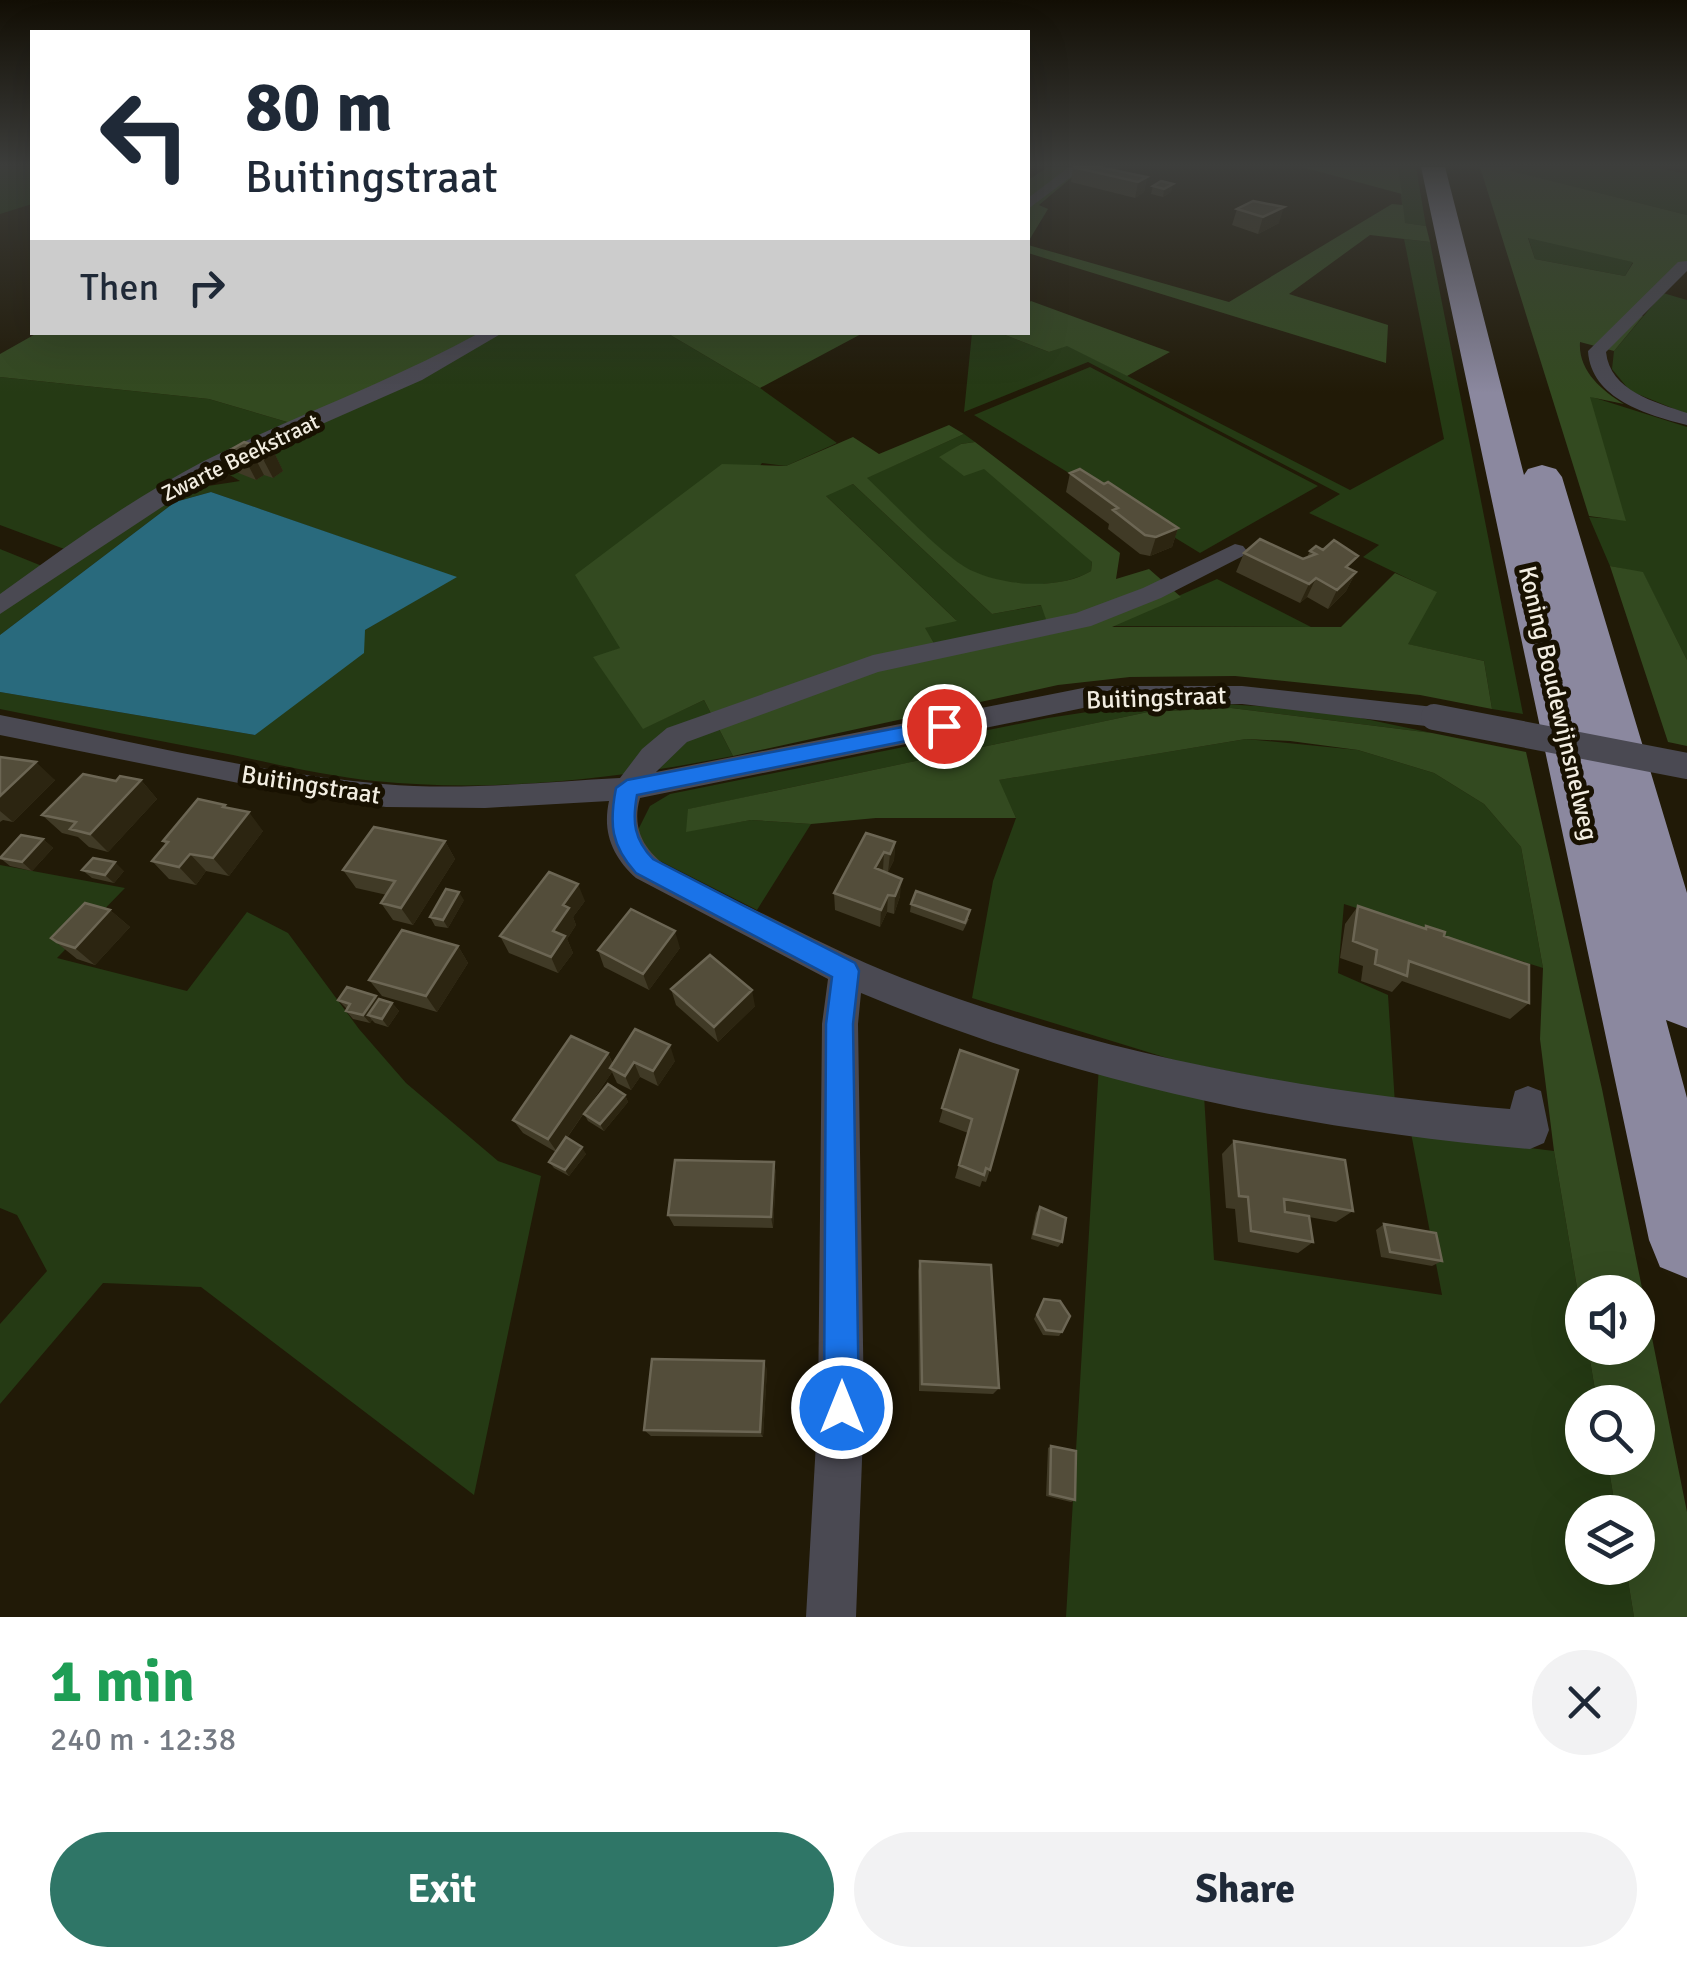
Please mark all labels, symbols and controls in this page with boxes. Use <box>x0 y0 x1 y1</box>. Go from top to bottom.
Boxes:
text: 80 m <box>245 64 393 150</box>
icon: left <box>80 70 210 200</box>
text: Buitingstraat <box>245 150 498 205</box>
icon: right <box>179 260 234 315</box>
text: Then <box>80 264 159 311</box>
street label: Zwarte Beekstraat <box>157 408 324 507</box>
street label: Koning Boudewijnsnelweg <box>1512 563 1605 843</box>
street label: Buitingstraat <box>1085 680 1227 715</box>
pin <box>902 684 987 769</box>
icon: arrive <box>917 699 972 754</box>
street label: Buitingstraat <box>239 758 383 811</box>
map controls <box>1565 1275 1655 1585</box>
button: sound <box>1565 1275 1655 1365</box>
position arrow <box>790 1356 894 1460</box>
button: search <box>1565 1385 1655 1475</box>
button: layers <box>1565 1495 1655 1585</box>
text: 1 min <box>50 1645 195 1719</box>
button: close <box>1532 1650 1637 1755</box>
text: 240 m · 12:38 <box>50 1720 236 1759</box>
button: Exit <box>50 1832 834 1947</box>
button: Share <box>854 1832 1637 1947</box>

